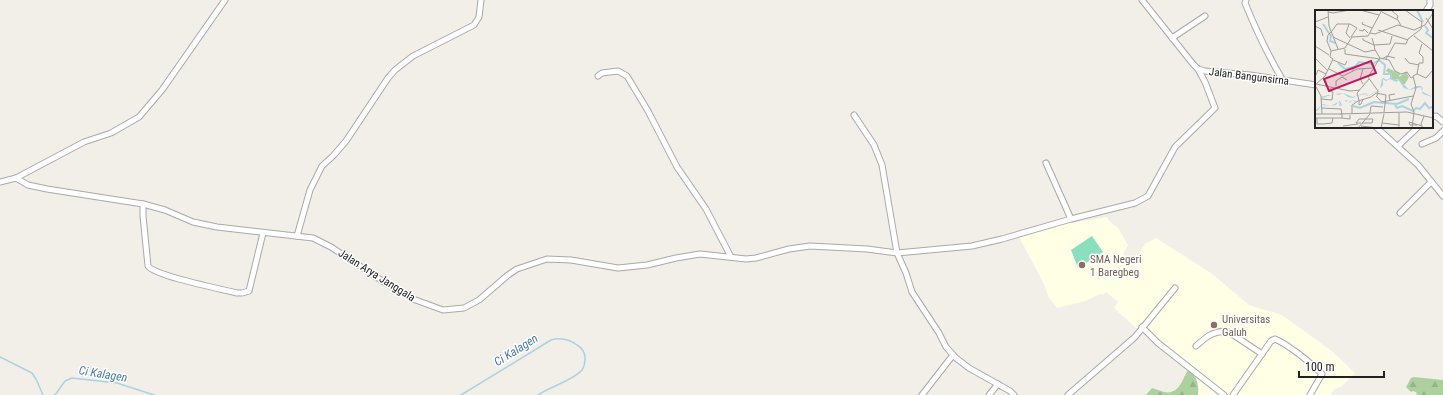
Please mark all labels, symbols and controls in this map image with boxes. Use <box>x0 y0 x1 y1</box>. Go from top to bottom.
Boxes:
inset map <box>1315 10 1433 128</box>
street label: Jalan Bangunsirna <box>1208 65 1290 88</box>
street label: Jalan Arya Janggala <box>336 247 418 304</box>
place label: SMA Negeri 1 Baregbeg <box>1090 253 1141 279</box>
marker: SMA Negeri 1 Baregbeg <box>1077 260 1087 270</box>
place label: Universitas Galuh <box>1222 313 1270 339</box>
marker: Universitas Galuh <box>1209 320 1219 330</box>
water label: Ci Kalagen <box>492 331 541 369</box>
scale bar <box>1299 353 1384 379</box>
text: 100 m <box>1305 360 1335 374</box>
water label: Ci Kalagen <box>78 363 129 385</box>

